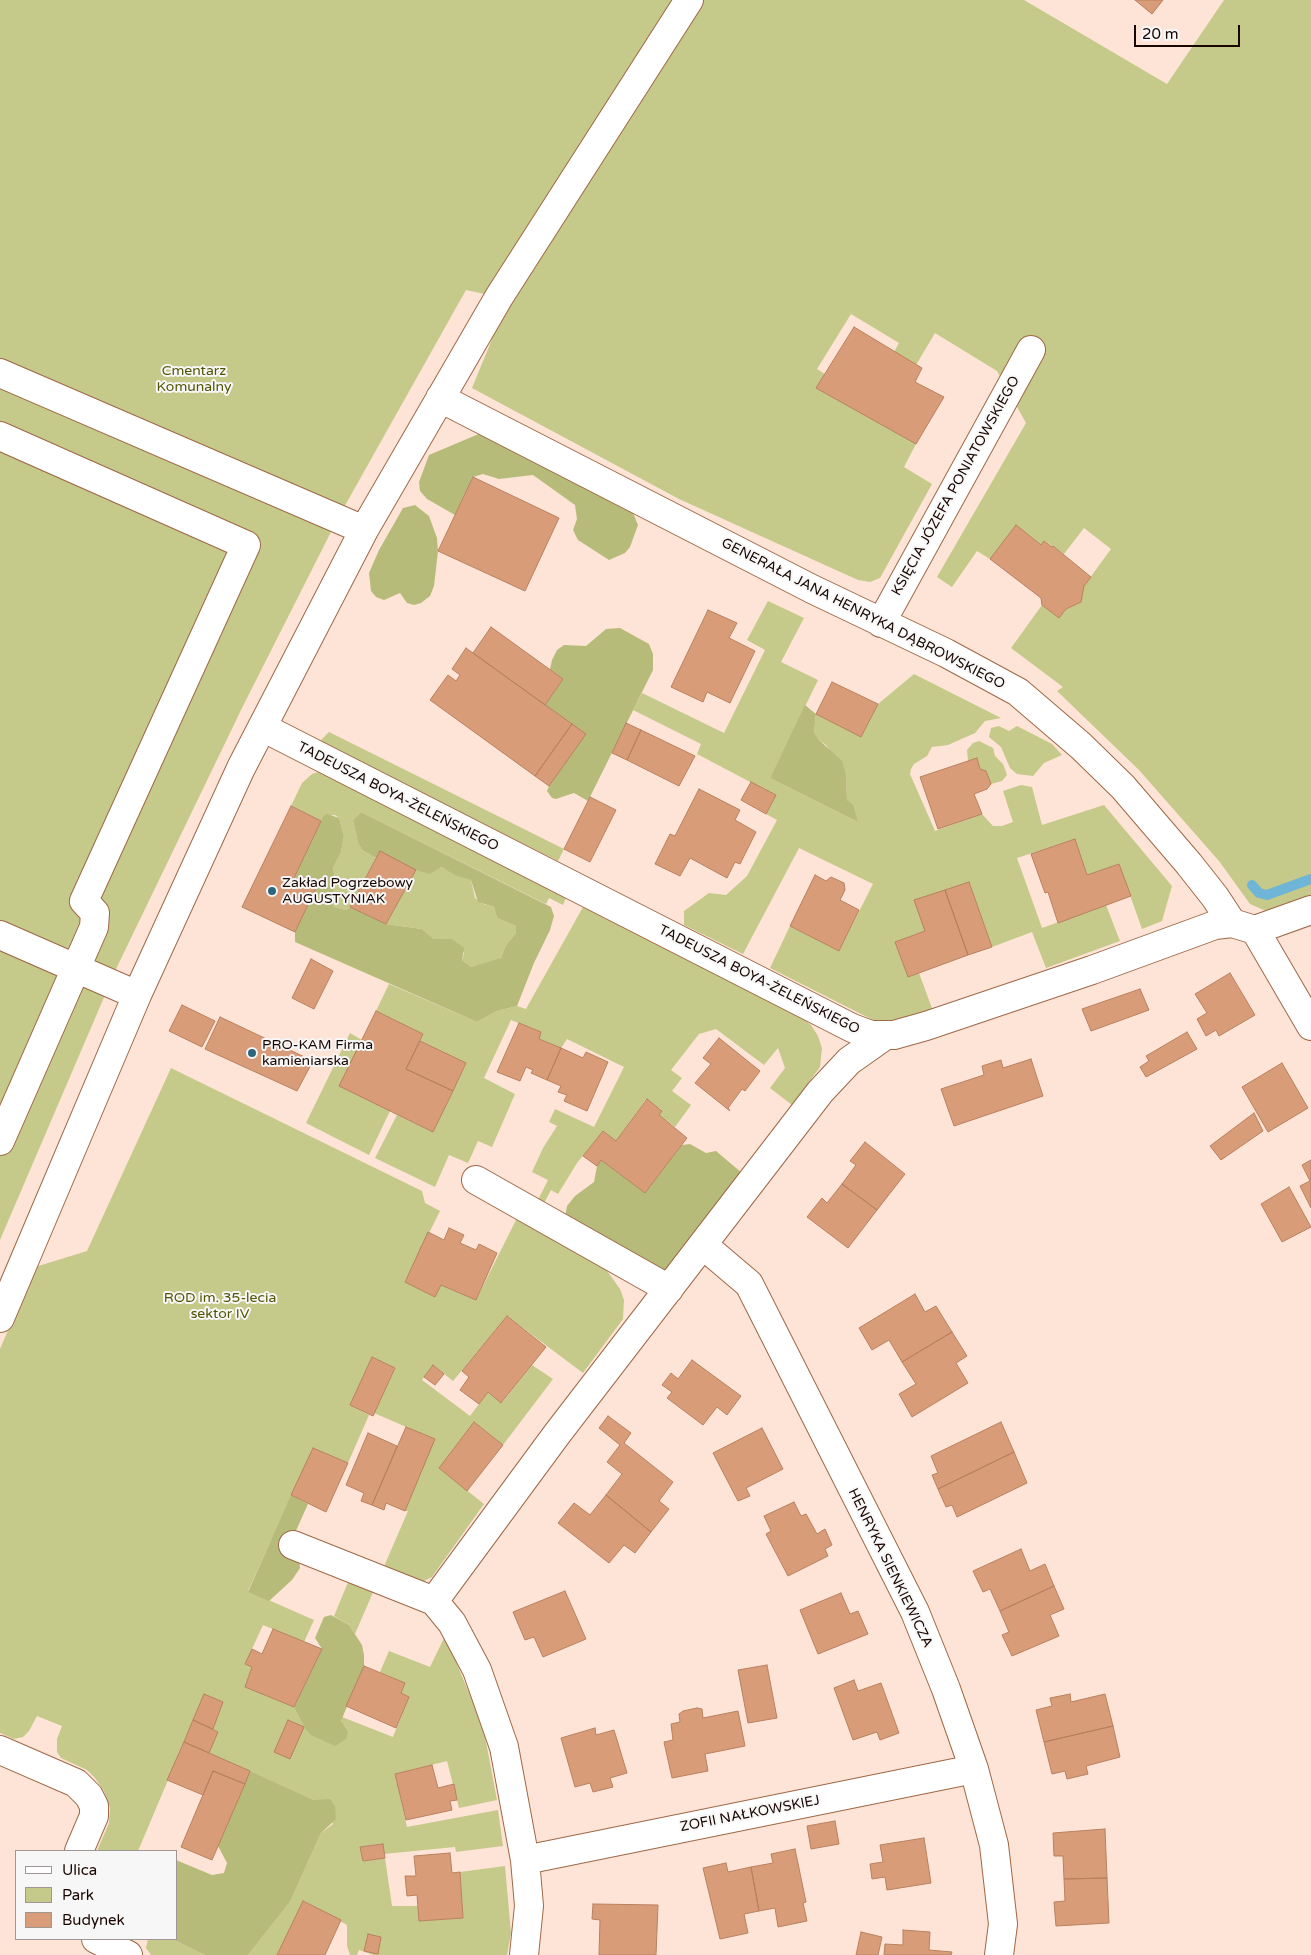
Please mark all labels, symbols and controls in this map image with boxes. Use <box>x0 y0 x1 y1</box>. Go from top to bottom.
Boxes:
scale bar <box>1136 15 1242 47</box>
text: 20 m <box>1142 25 1179 43</box>
park label: Cmentarz Komunalny <box>156 363 232 396</box>
street label: KSIĘCIA JÓZEFA PONIATOWSKIEGO <box>888 373 1024 599</box>
street label: GENERAŁA JANA HENRYKA DĄBROWSKIEGO <box>718 535 1008 693</box>
street label: TADEUSZA BOYA-ŻELEŃSKIEGO <box>295 739 501 855</box>
place label: Zakład Pogrzebowy AUGUSTYNIAK <box>282 875 413 908</box>
marker: Zakład Pogrzebowy AUGUSTYNIAK <box>266 885 278 897</box>
street label: TADEUSZA BOYA-ŻELEŃSKIEGO <box>656 922 862 1038</box>
place label: PRO-KAM Firma kamieniarska <box>262 1037 373 1070</box>
marker: PRO-KAM Firma kamieniarska <box>246 1047 258 1059</box>
park label: ROD im. 35-lecia sektor IV <box>164 1290 276 1322</box>
street label: HENRYKA SIENKIEWICZA <box>844 1486 936 1650</box>
street label: ZOFII NAŁKOWSKIEJ <box>679 1792 821 1836</box>
legend <box>15 1850 178 1940</box>
text: Ulica <box>62 1861 97 1879</box>
text: Park <box>62 1886 94 1904</box>
text: Budynek <box>62 1911 125 1929</box>

